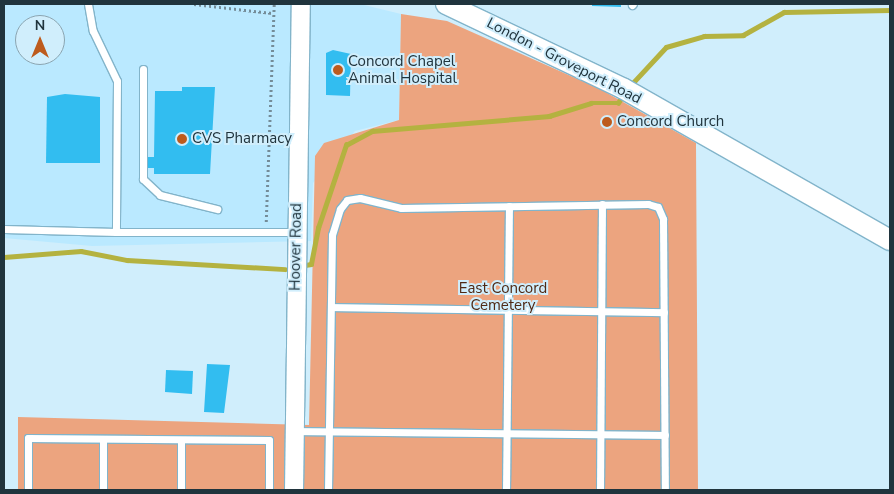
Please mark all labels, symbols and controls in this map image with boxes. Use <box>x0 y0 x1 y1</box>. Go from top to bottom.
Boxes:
street label: London - Groveport Road <box>484 14 644 108</box>
north arrow <box>15 15 65 65</box>
text: N <box>35 16 45 35</box>
place label: Concord Chapel Animal Hospital <box>348 52 457 87</box>
marker: Concord Chapel Animal Hospital <box>332 64 344 76</box>
place label: Concord Church <box>617 113 724 131</box>
marker: Concord Church <box>601 116 613 128</box>
place label: CVS Pharmacy <box>192 130 292 148</box>
marker: CVS Pharmacy <box>176 133 188 145</box>
street label: Hoover Road <box>286 203 306 291</box>
park label: East Concord Cemetery <box>459 279 547 314</box>

